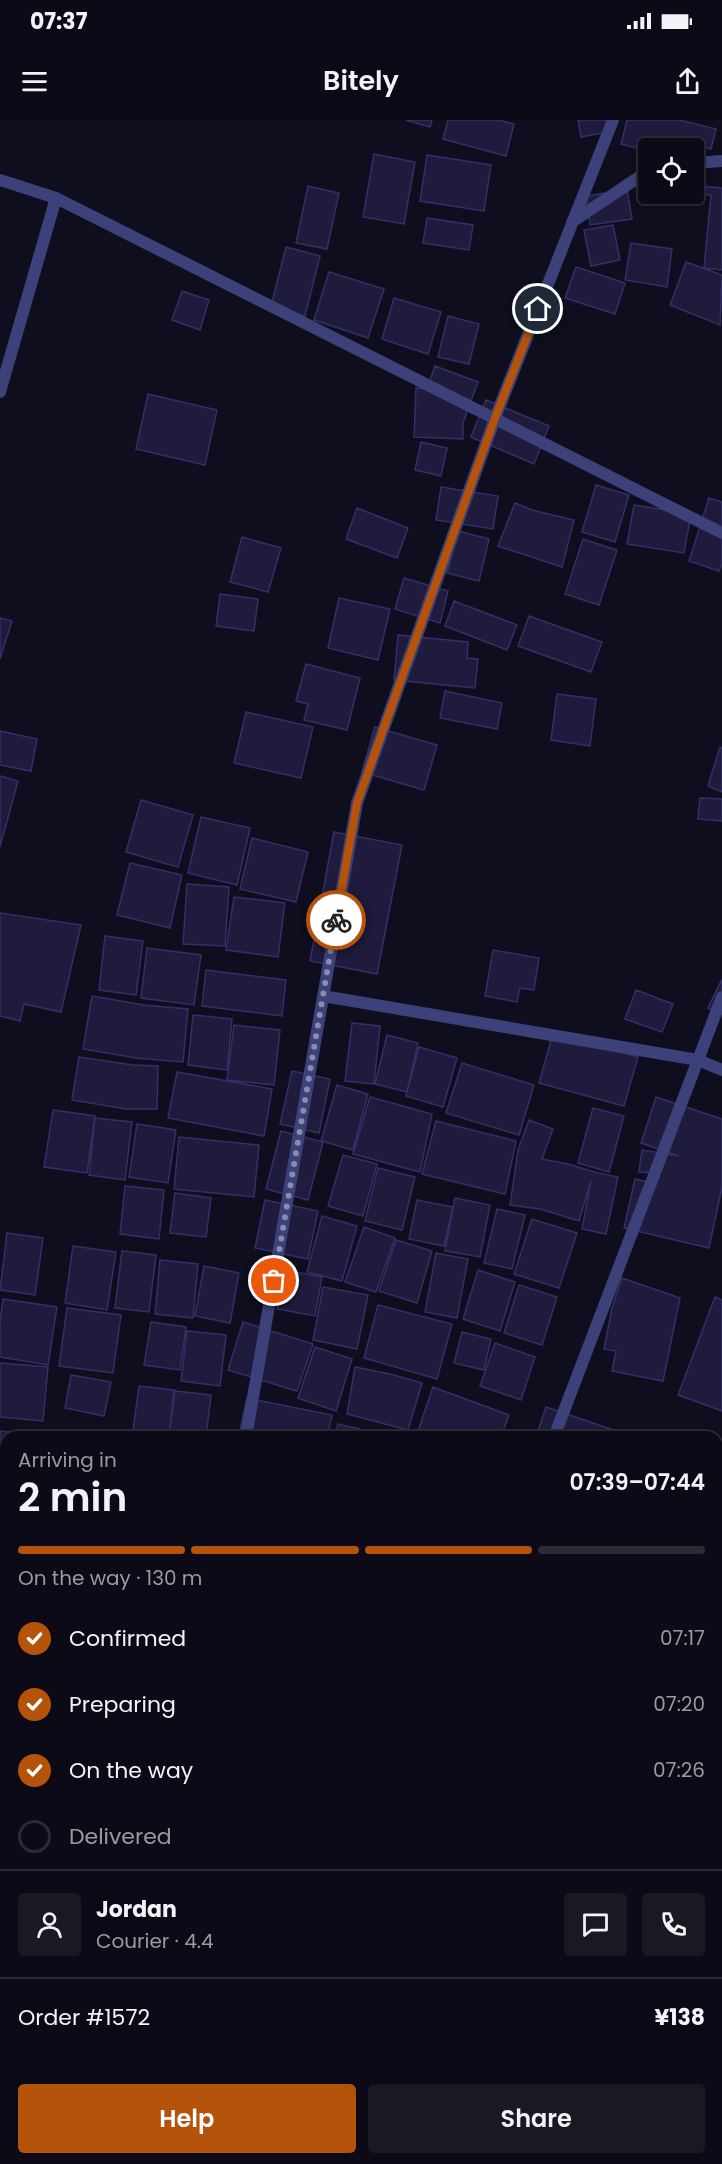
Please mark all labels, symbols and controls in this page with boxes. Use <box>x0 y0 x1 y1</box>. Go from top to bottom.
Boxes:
text: 07:37 <box>30 6 87 37</box>
text: Bitely <box>323 62 399 99</box>
icon: menu <box>18 65 51 98</box>
icon: share <box>671 65 704 98</box>
map controls <box>638 138 704 204</box>
button: locate <box>638 138 704 204</box>
pin <box>512 283 563 334</box>
icon: home <box>521 292 554 325</box>
courier <box>306 890 366 950</box>
icon: bike <box>320 904 353 937</box>
pin <box>248 1255 299 1306</box>
icon: bag <box>257 1264 290 1297</box>
text: Arriving in <box>18 1446 117 1474</box>
text: 07:39–07:44 <box>569 1467 705 1498</box>
text: 2 min <box>18 1470 127 1525</box>
text: On the way · 130 m <box>18 1564 202 1592</box>
icon: check <box>18 1622 51 1655</box>
text: Confirmed <box>69 1623 186 1654</box>
text: 07:17 <box>660 1624 705 1652</box>
icon: check <box>18 1688 51 1721</box>
text: Preparing <box>69 1689 176 1720</box>
text: 07:20 <box>653 1690 705 1718</box>
icon: check <box>18 1754 51 1787</box>
text: On the way <box>69 1755 193 1786</box>
text: 07:26 <box>653 1756 705 1784</box>
text: Delivered <box>69 1821 172 1852</box>
button: person <box>18 1893 81 1956</box>
button: chat <box>564 1893 627 1956</box>
button: phone <box>642 1893 705 1956</box>
text: Jordan <box>96 1894 177 1925</box>
text: Courier · 4.4 <box>96 1927 214 1955</box>
text: Order #1572 <box>18 2002 150 2033</box>
text: ¥138 <box>654 2002 705 2033</box>
button: Help <box>18 2084 356 2153</box>
button: Share <box>368 2084 705 2153</box>

